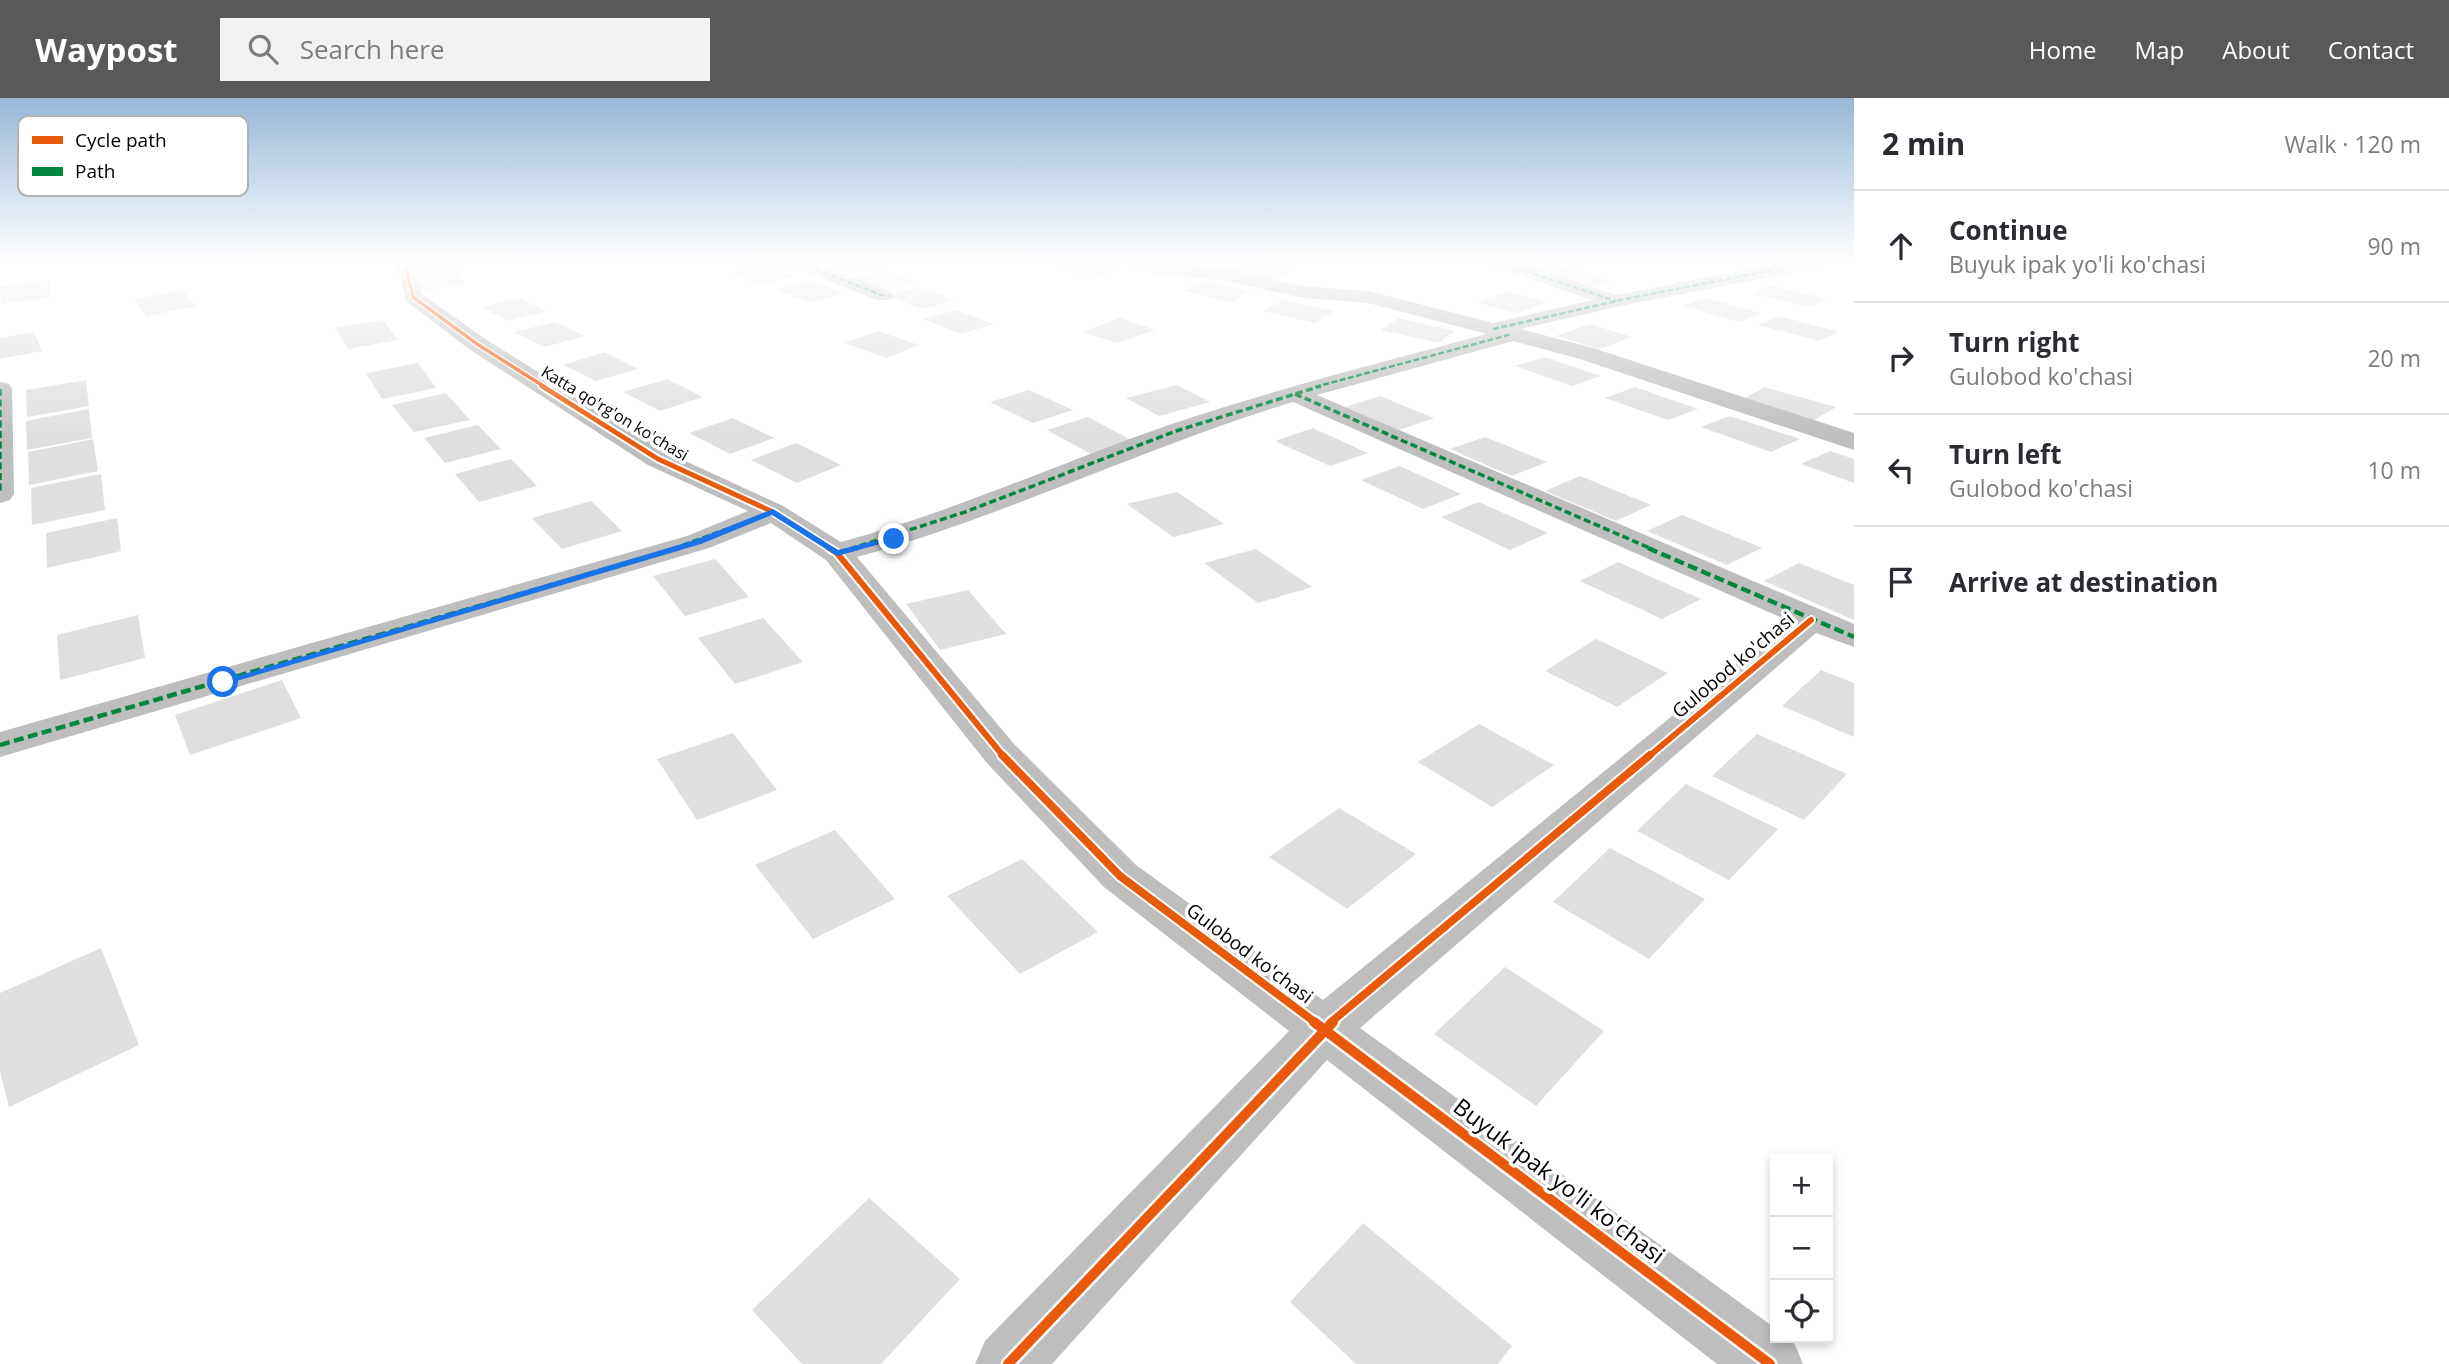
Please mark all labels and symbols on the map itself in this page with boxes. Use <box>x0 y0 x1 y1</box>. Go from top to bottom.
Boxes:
legend <box>18 116 248 196</box>
text: Cycle path <box>75 127 167 153</box>
text: Path <box>75 158 115 184</box>
street label: Katta qo'rg'on ko'chasi <box>537 360 693 466</box>
route end <box>878 523 909 554</box>
street label: Gulobod ko'chasi <box>1666 606 1800 724</box>
route start <box>207 666 238 697</box>
street label: Gulobod ko'chasi <box>1181 897 1319 1009</box>
street label: Buyuk ipak yo'li ko'chasi <box>1447 1090 1672 1270</box>

